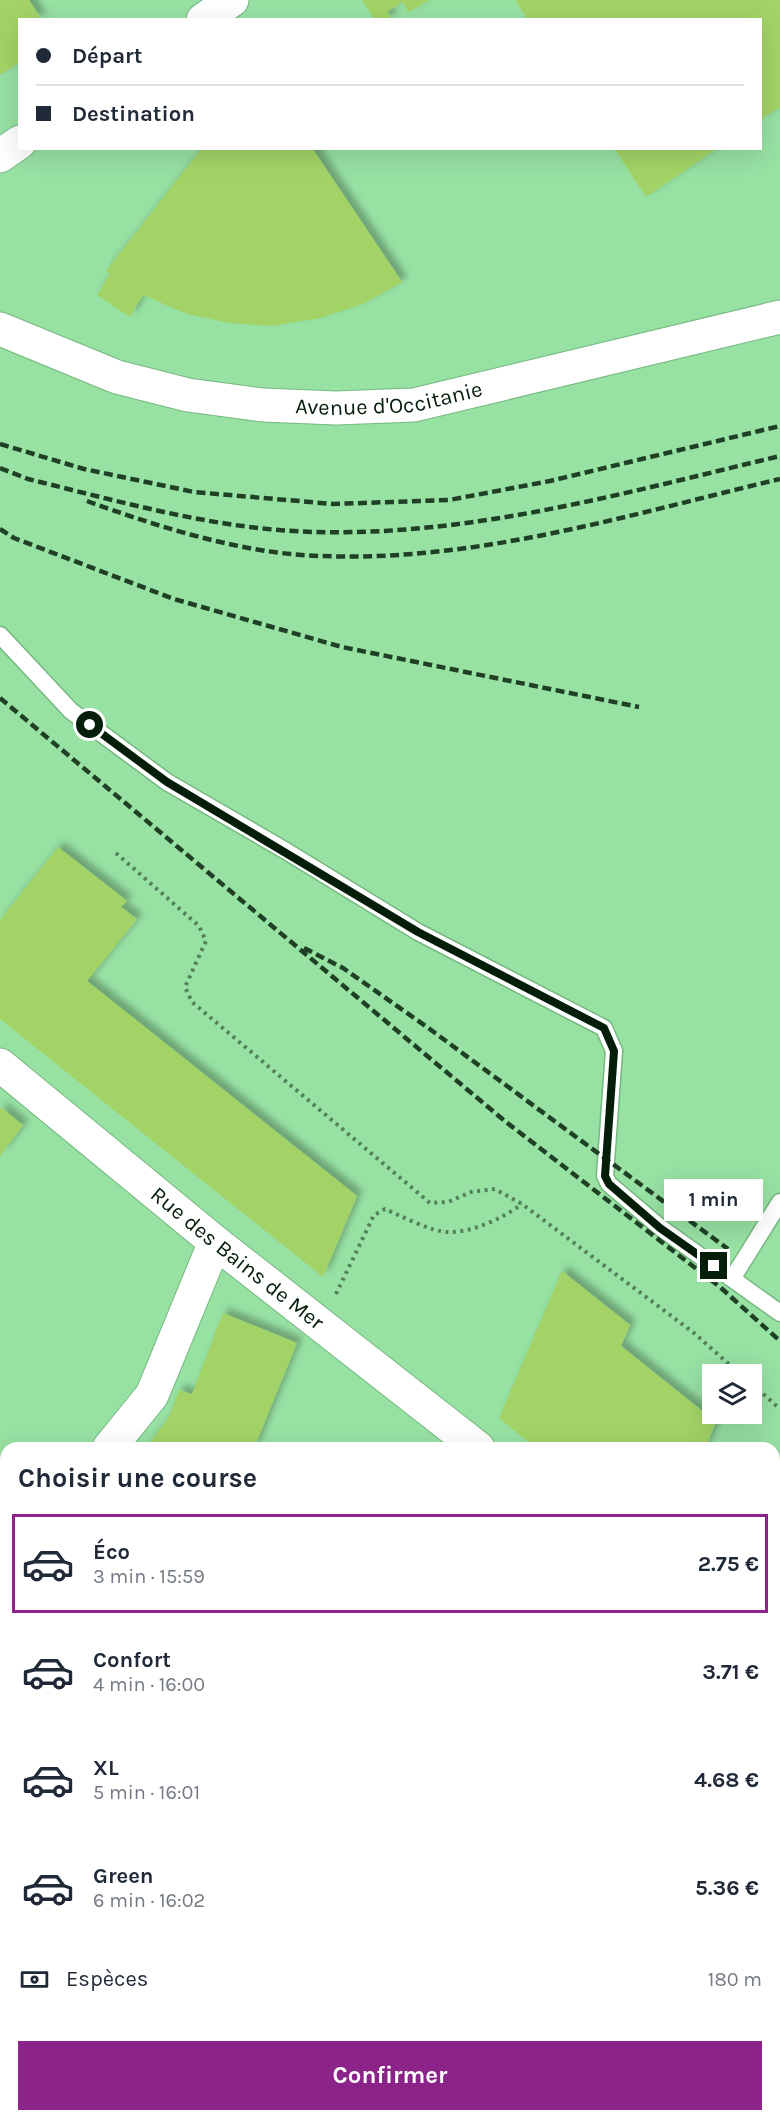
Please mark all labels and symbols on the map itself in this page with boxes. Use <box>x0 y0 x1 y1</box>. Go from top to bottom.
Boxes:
street label: Avenue d'Occitanie <box>295 376 485 421</box>
route start <box>76 711 103 738</box>
callout: 1 min <box>664 1179 764 1221</box>
street label: Rue des Bains de Mer <box>145 1181 329 1335</box>
route end <box>700 1252 727 1279</box>

